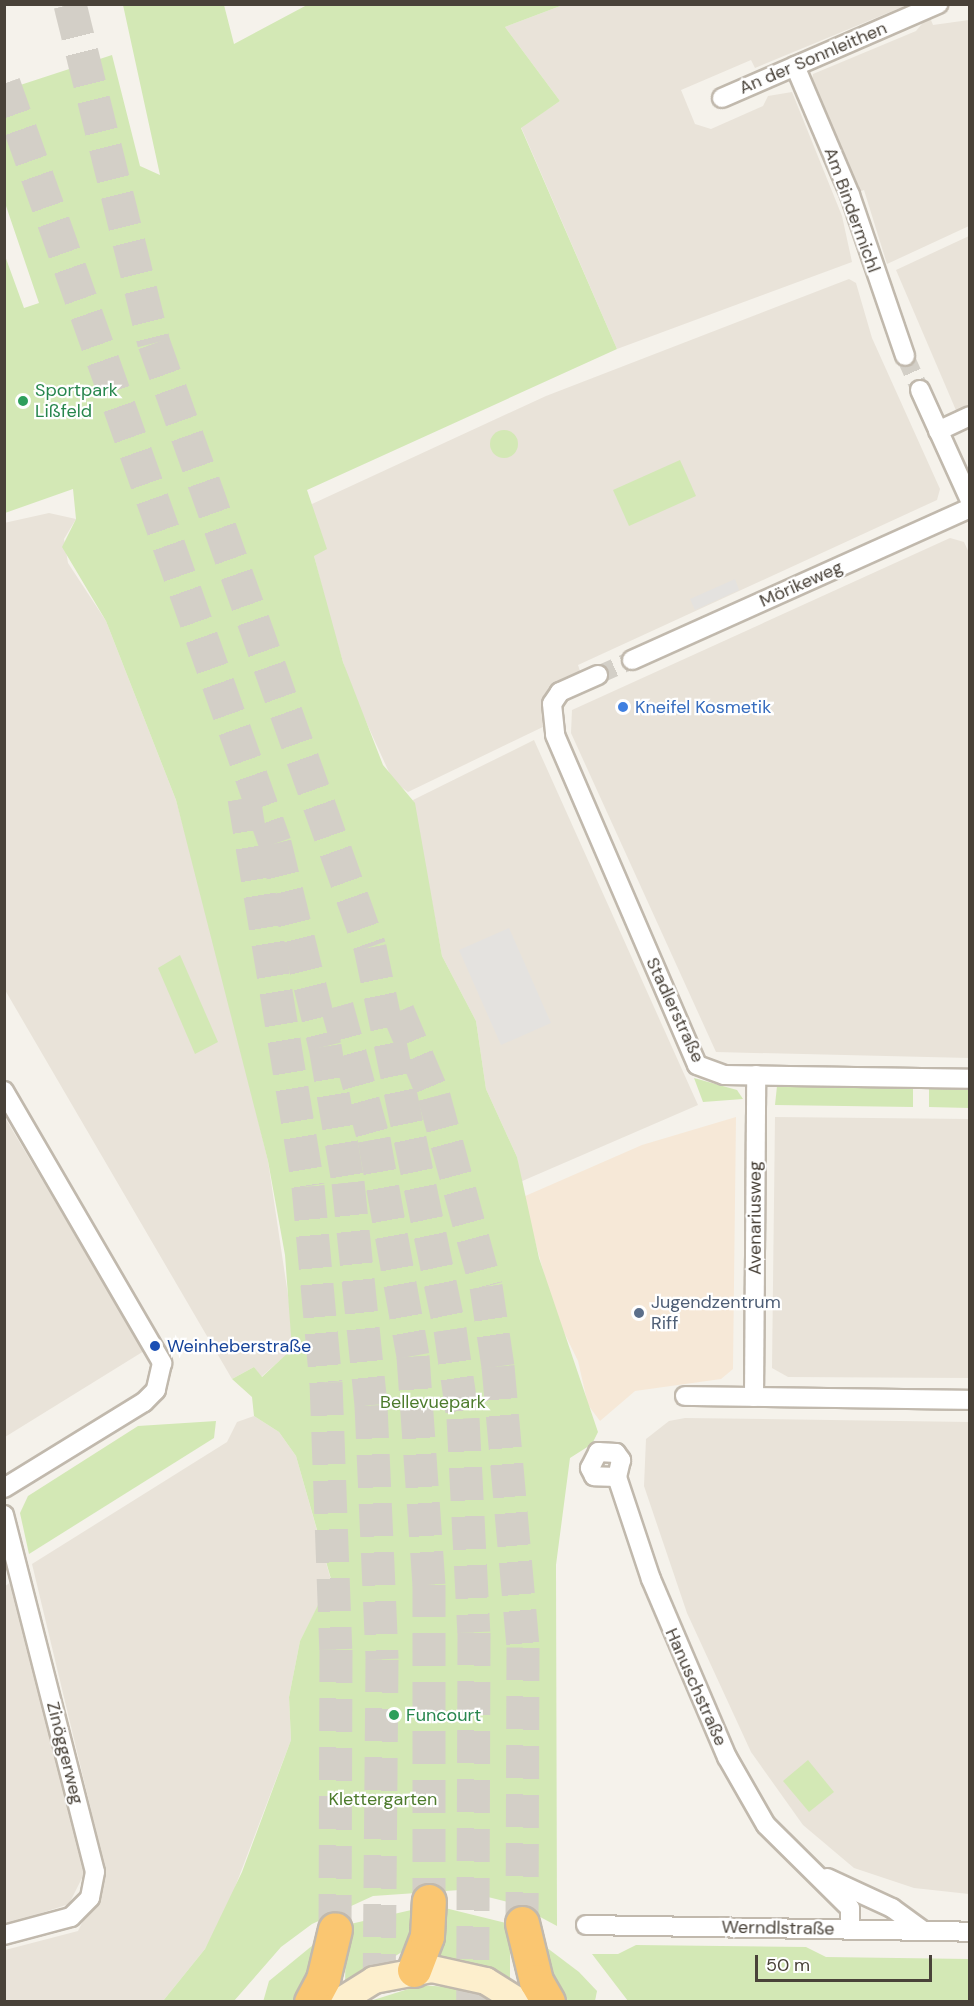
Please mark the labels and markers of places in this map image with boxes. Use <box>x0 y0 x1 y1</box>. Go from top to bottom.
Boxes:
place label: Sportpark Lißfeld <box>35 380 118 422</box>
marker: Sportpark Lißfeld <box>16 394 30 408</box>
place label: Kneifel Kosmetik <box>635 696 771 718</box>
marker: Kneifel Kosmetik <box>616 700 630 714</box>
place label: Jugendzentrum Riff <box>651 1292 781 1334</box>
marker: Jugendzentrum Riff <box>632 1306 646 1320</box>
place label: Weinheberstraße <box>167 1335 311 1357</box>
marker: Weinheberstraße <box>148 1339 162 1353</box>
place label: Funcourt <box>406 1704 481 1726</box>
marker: Funcourt <box>387 1708 401 1722</box>

